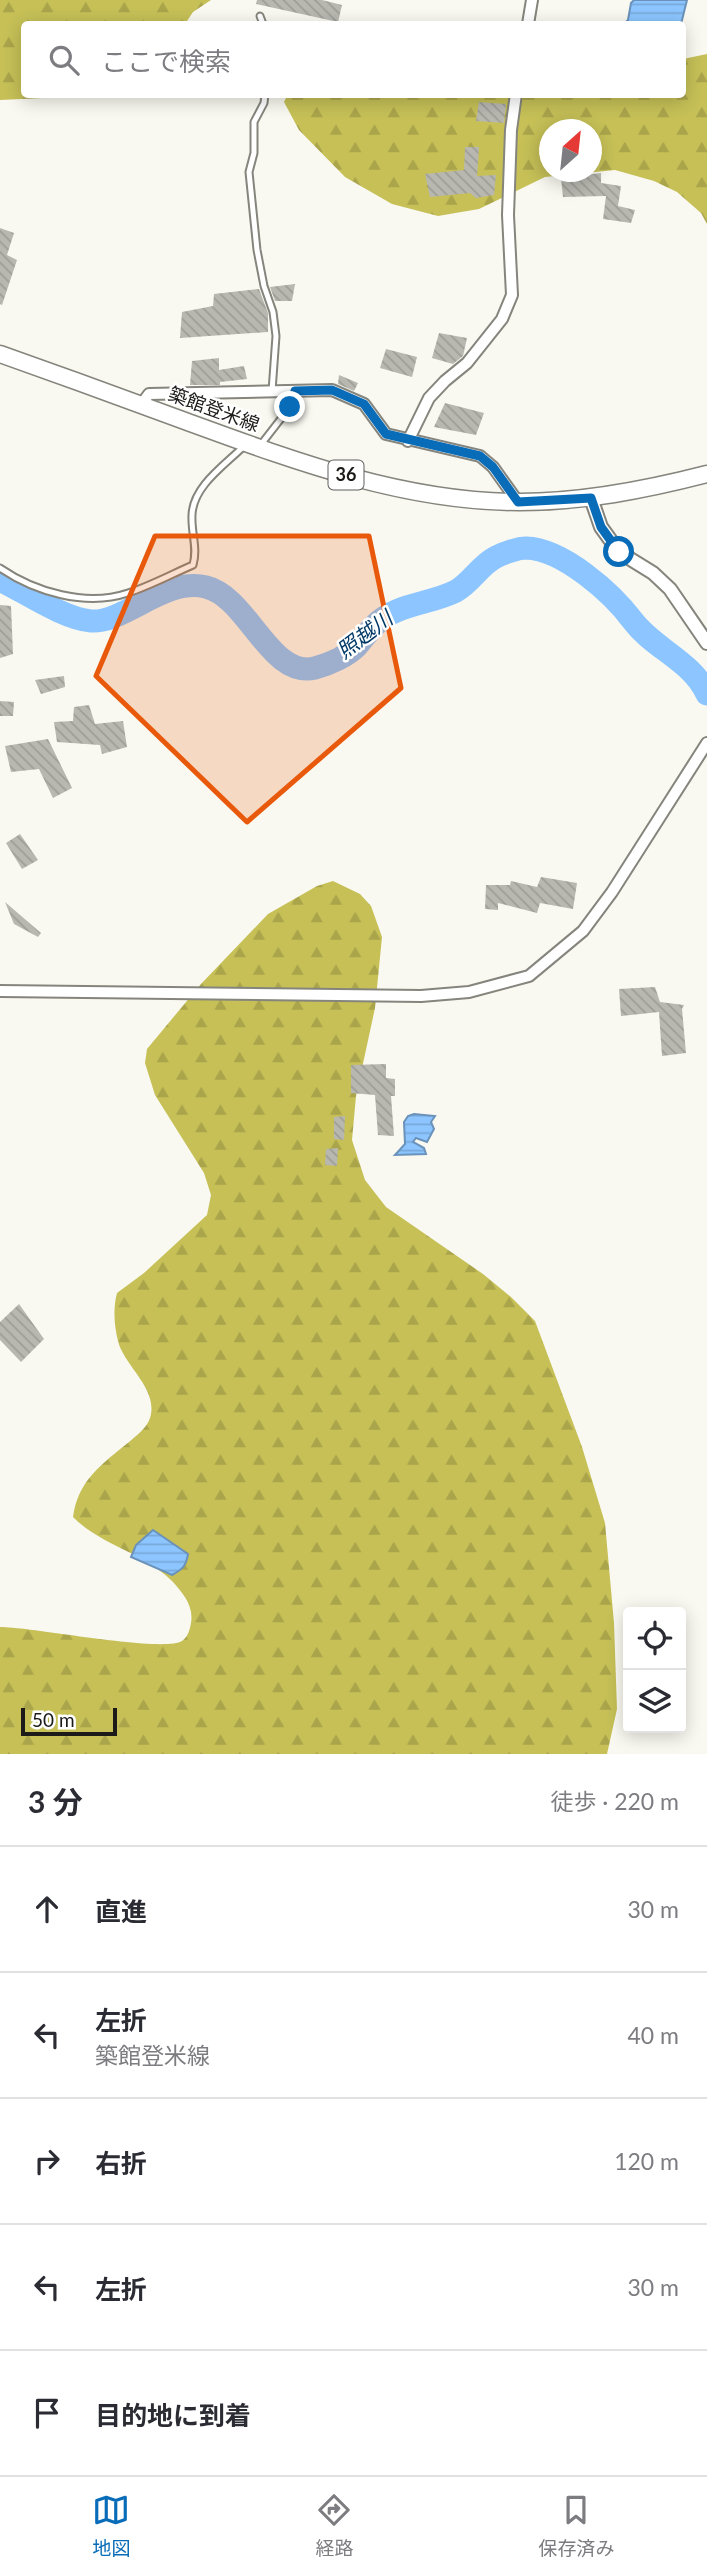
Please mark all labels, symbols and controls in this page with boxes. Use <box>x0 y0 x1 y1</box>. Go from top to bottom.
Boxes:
search box <box>21 21 686 98</box>
icon: search <box>45 41 83 79</box>
text: ここで検索 <box>101 45 231 77</box>
north arrow <box>539 119 602 182</box>
street label: 築館登米線 <box>166 381 263 436</box>
route end <box>274 391 305 422</box>
road number: 36 <box>328 461 364 490</box>
route start <box>603 536 634 567</box>
water label: 照越川 <box>331 604 398 663</box>
map controls <box>623 1607 686 1733</box>
button: locate <box>623 1607 686 1670</box>
button: layers <box>623 1670 686 1733</box>
scale bar <box>21 1705 117 1737</box>
text: 50 m <box>32 1708 75 1731</box>
text: 3 分 <box>28 1783 83 1819</box>
text: 徒歩 · 220 m <box>550 1787 679 1815</box>
icon: ahead <box>28 1890 66 1928</box>
text: 直進 <box>95 1895 147 1927</box>
text: 30 m <box>628 1895 679 1923</box>
text: 左折 <box>95 2004 147 2036</box>
icon: left <box>28 2016 66 2054</box>
text: 40 m <box>628 2021 679 2049</box>
text: 築館登米線 <box>95 2041 210 2069</box>
icon: right <box>28 2142 66 2180</box>
text: 右折 <box>95 2147 147 2179</box>
text: 120 m <box>614 2147 679 2175</box>
icon: left <box>28 2268 66 2306</box>
text: 左折 <box>95 2273 147 2305</box>
text: 30 m <box>628 2273 679 2301</box>
icon: arrive <box>28 2394 66 2432</box>
text: 目的地に到着 <box>95 2399 251 2431</box>
tab: 地図 <box>92 2491 131 2560</box>
tab: 経路 <box>315 2491 354 2560</box>
tab: 保存済み <box>538 2491 615 2560</box>

